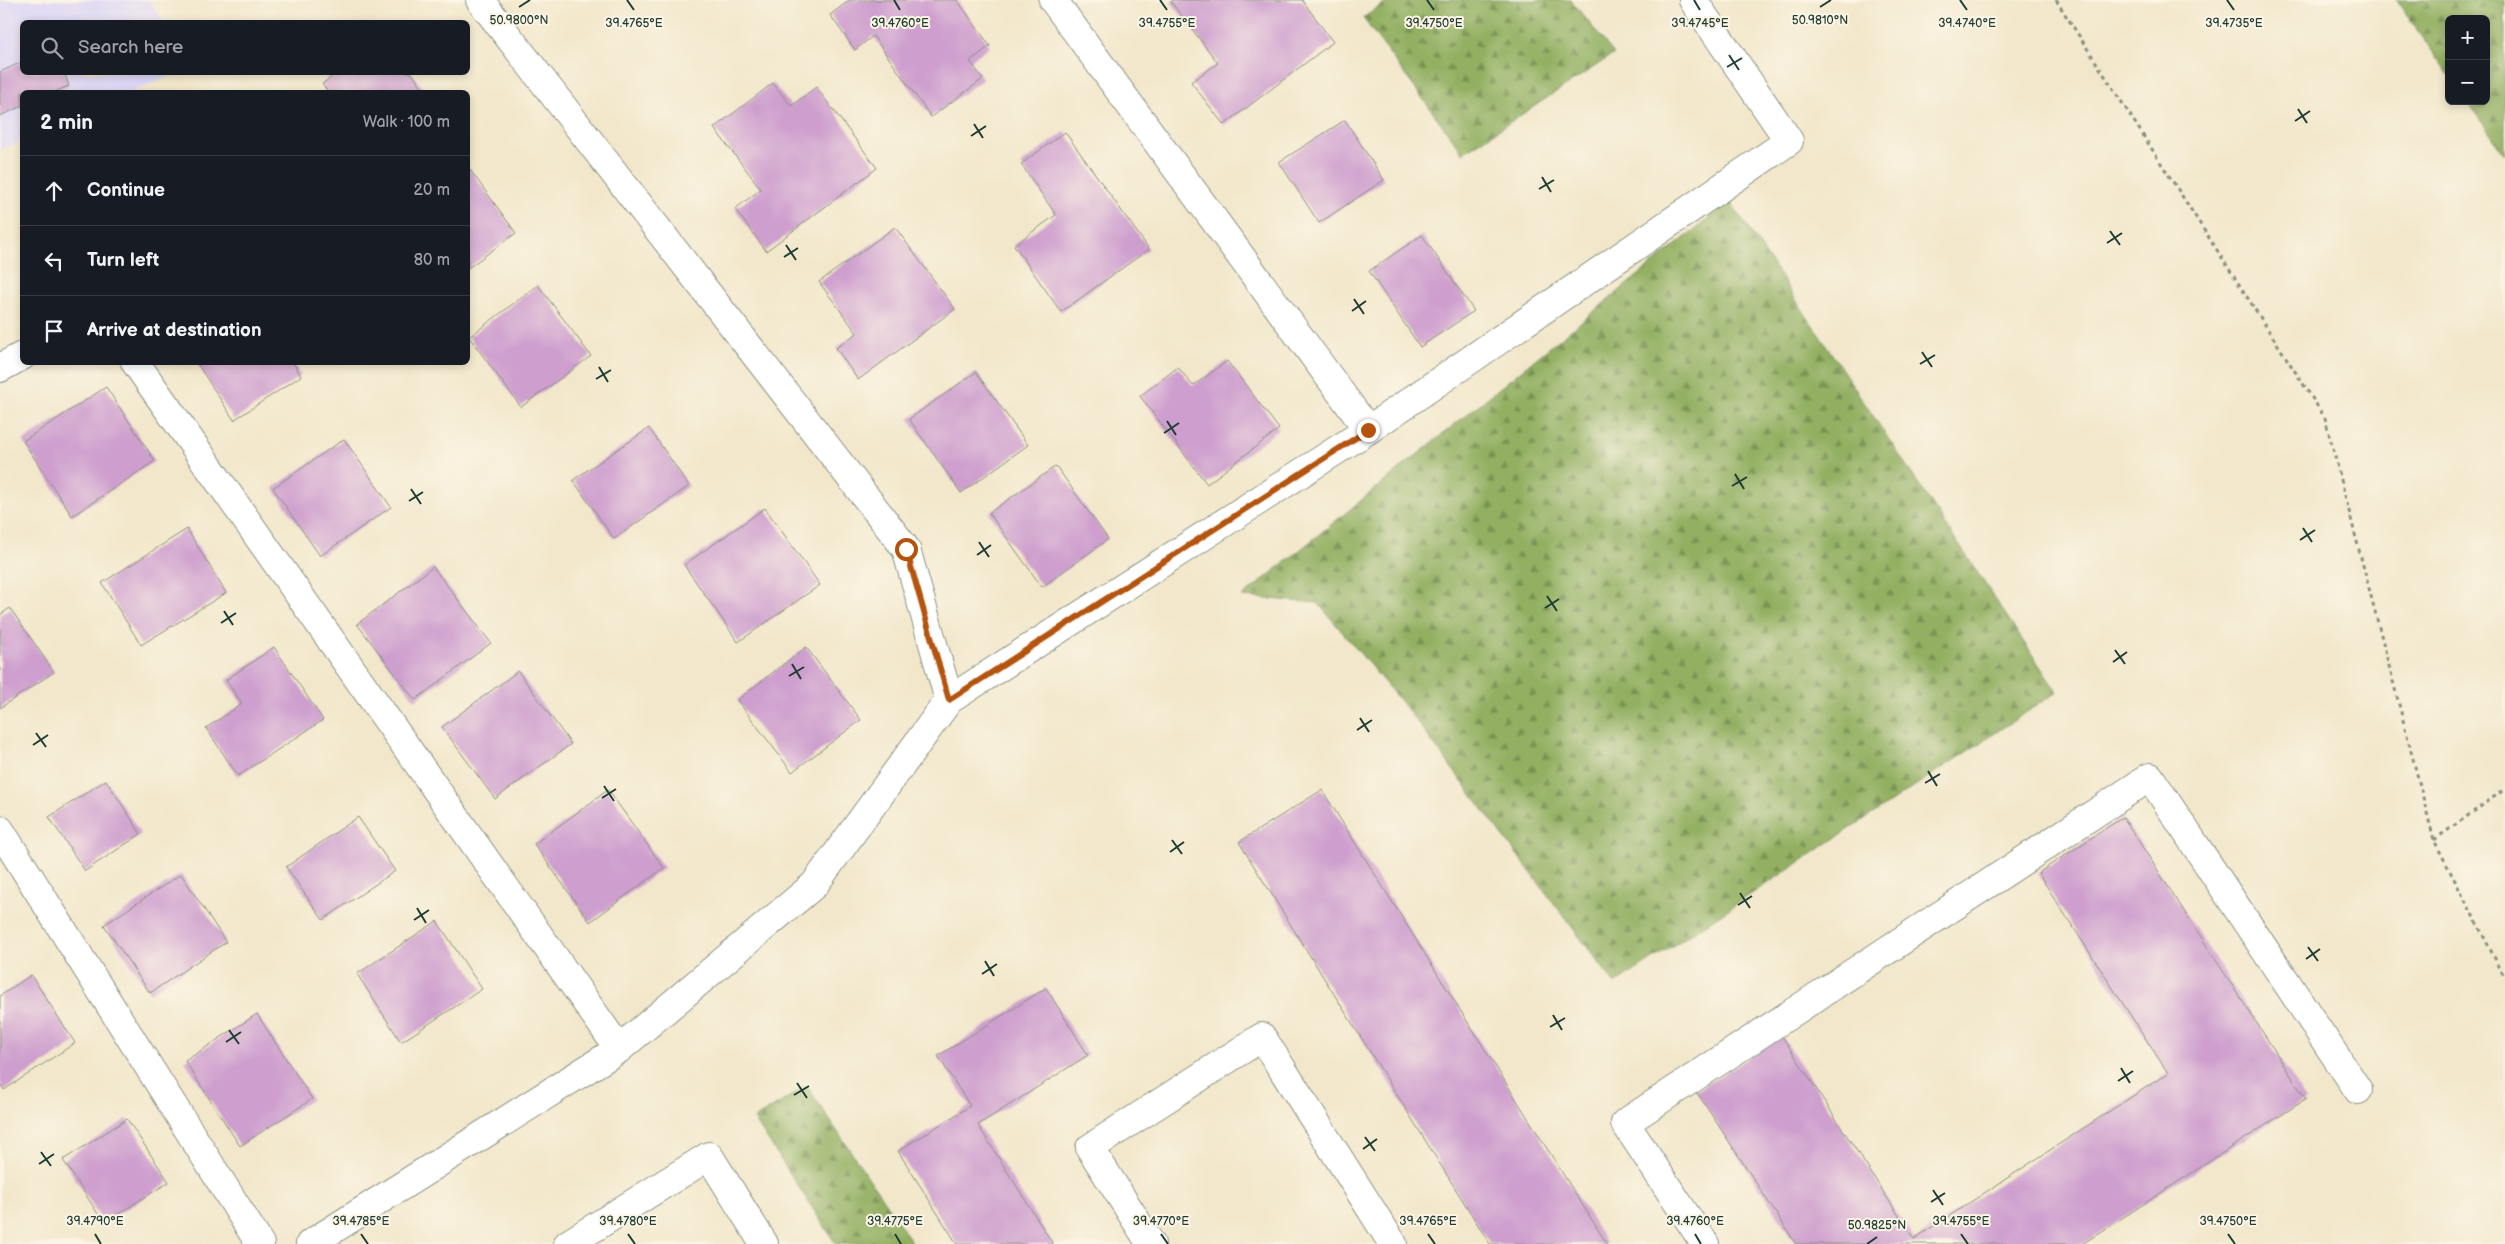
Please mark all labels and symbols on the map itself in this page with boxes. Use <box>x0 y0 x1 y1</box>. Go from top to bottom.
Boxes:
text: 50.9800°N <box>490 13 548 28</box>
text: 50.9810°N <box>1792 13 1848 28</box>
text: 39.4765°E <box>605 16 663 31</box>
text: 39.4760°E <box>871 16 929 31</box>
text: 39.4755°E <box>1139 16 1196 31</box>
text: 39.4750°E <box>1405 16 1463 31</box>
text: 39.4745°E <box>1671 16 1729 31</box>
text: 39.4740°E <box>1938 16 1996 31</box>
text: 39.4735°E <box>2205 16 2263 31</box>
route end <box>1357 419 1380 442</box>
route start <box>895 538 918 561</box>
text: 39.4790°E <box>66 1214 124 1229</box>
text: 39.4785°E <box>332 1214 390 1229</box>
text: 39.4780°E <box>599 1214 657 1229</box>
text: 39.4775°E <box>867 1214 923 1229</box>
text: 39.4770°E <box>1133 1214 1189 1229</box>
text: 39.4765°E <box>1399 1214 1457 1229</box>
text: 39.4760°E <box>1666 1214 1724 1229</box>
text: 39.4755°E <box>1933 1214 1990 1229</box>
text: 39.4750°E <box>2199 1214 2257 1229</box>
text: 50.9825°N <box>1848 1218 1906 1233</box>

